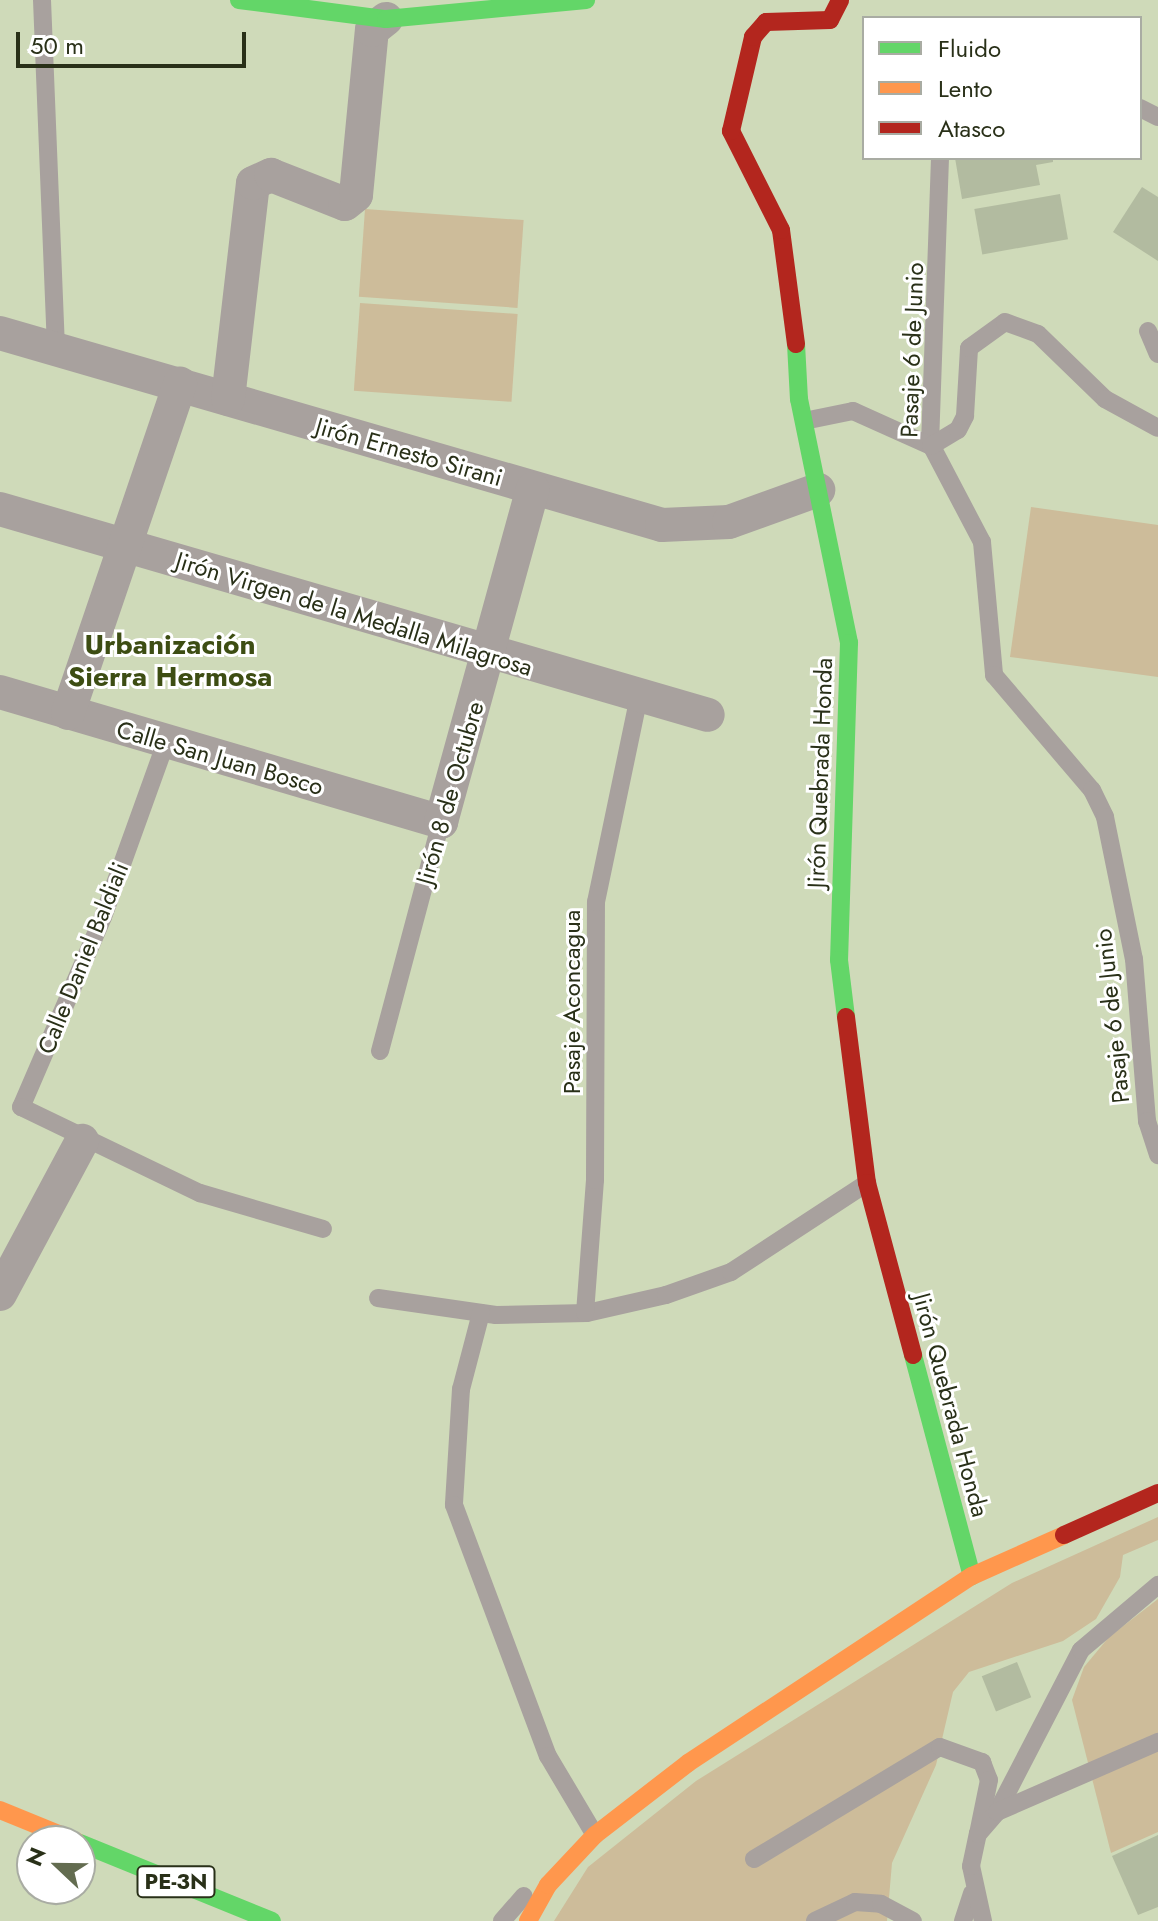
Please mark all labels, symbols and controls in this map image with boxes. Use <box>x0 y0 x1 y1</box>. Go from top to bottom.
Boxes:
scale bar <box>20 16 250 66</box>
legend <box>862 16 1142 160</box>
text: 50 m <box>30 28 84 63</box>
text: Fluido <box>938 31 1001 66</box>
text: Lento <box>938 71 993 106</box>
text: Atasco <box>938 111 1005 146</box>
street label: Pasaje 6 de Junio <box>895 262 929 438</box>
street label: Jirón Ernesto Sirani <box>312 412 506 492</box>
street label: Jirón Virgen de la Medalla Milagrosa <box>172 546 536 682</box>
district label: Urbanización Sierra Hermosa <box>68 628 272 694</box>
street label: Jirón Quebrada Honda <box>802 657 838 889</box>
street label: Jirón 8 de Octubre <box>410 698 490 888</box>
street label: Calle San Juan Bosco <box>113 715 327 801</box>
street label: Calle Daniel Baldiali <box>31 858 135 1058</box>
street label: Pasaje Aconcagua <box>558 910 586 1094</box>
street label: Pasaje 6 de Junio <box>1089 927 1135 1105</box>
street label: Jirón Quebrada Honda <box>907 1290 995 1520</box>
north arrow <box>16 1825 96 1905</box>
text: N <box>17 1843 54 1871</box>
road number: PE-3N <box>136 1864 216 1900</box>

